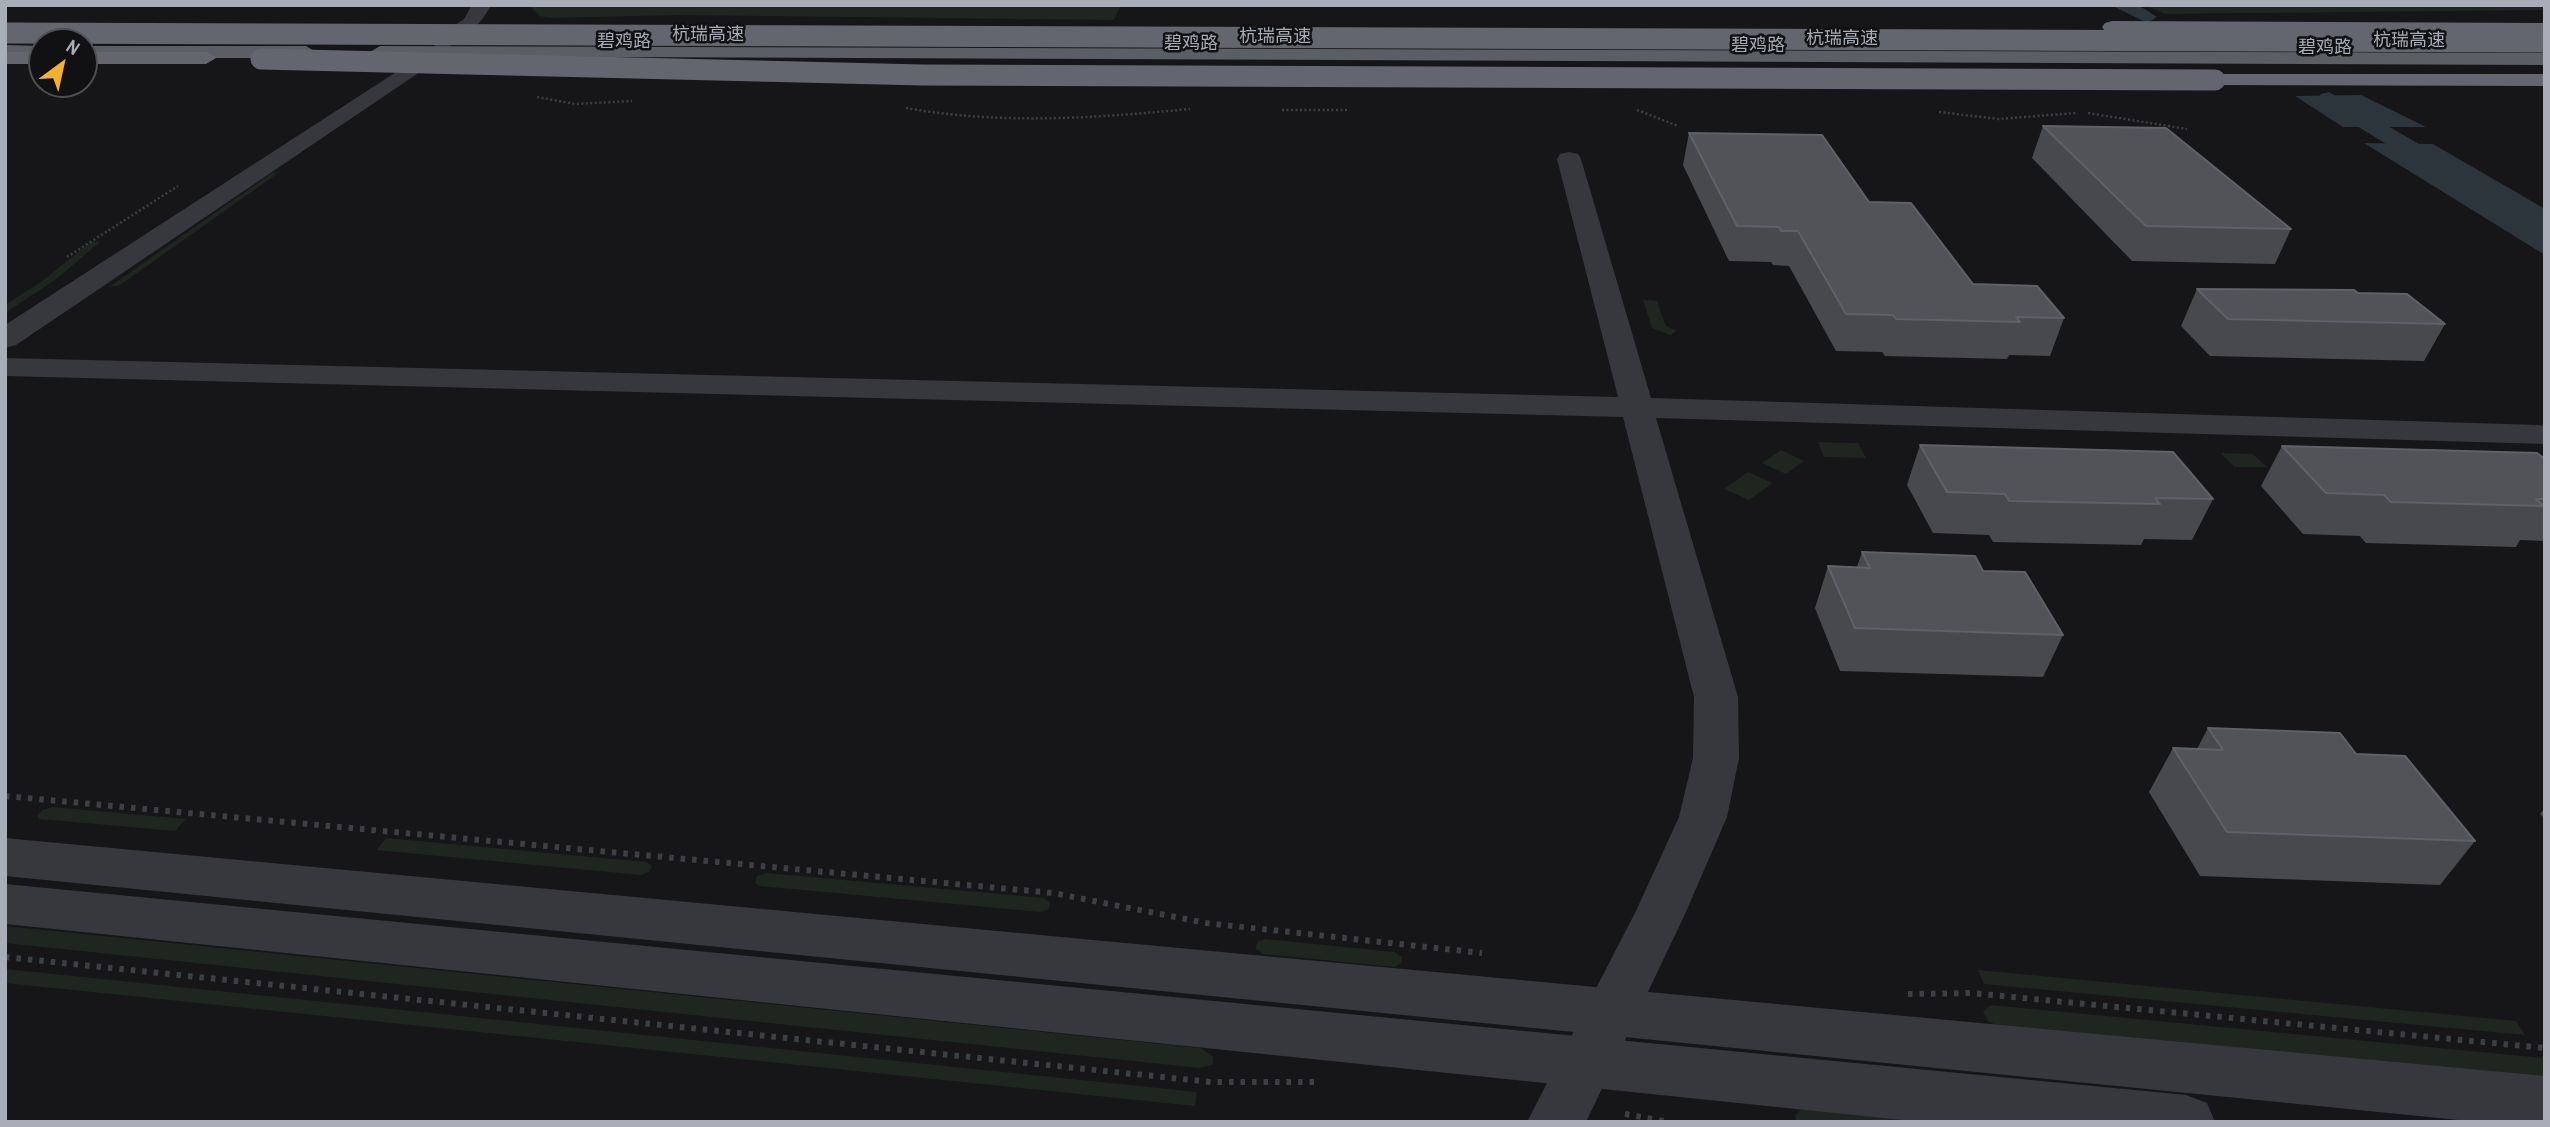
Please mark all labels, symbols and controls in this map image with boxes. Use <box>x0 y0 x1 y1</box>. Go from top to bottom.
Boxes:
street label: 杭瑞高速 <box>672 24 744 46</box>
street label: 杭瑞高速 <box>1239 26 1311 48</box>
north arrow <box>28 28 98 98</box>
street label: 杭瑞高速 <box>1806 28 1878 50</box>
street label: 杭瑞高速 <box>2373 30 2445 52</box>
street label: 碧鸡路 <box>597 31 651 53</box>
text: N <box>62 33 85 61</box>
street label: 碧鸡路 <box>1164 33 1218 55</box>
street label: 碧鸡路 <box>1731 35 1785 57</box>
street label: 碧鸡路 <box>2298 37 2352 59</box>

